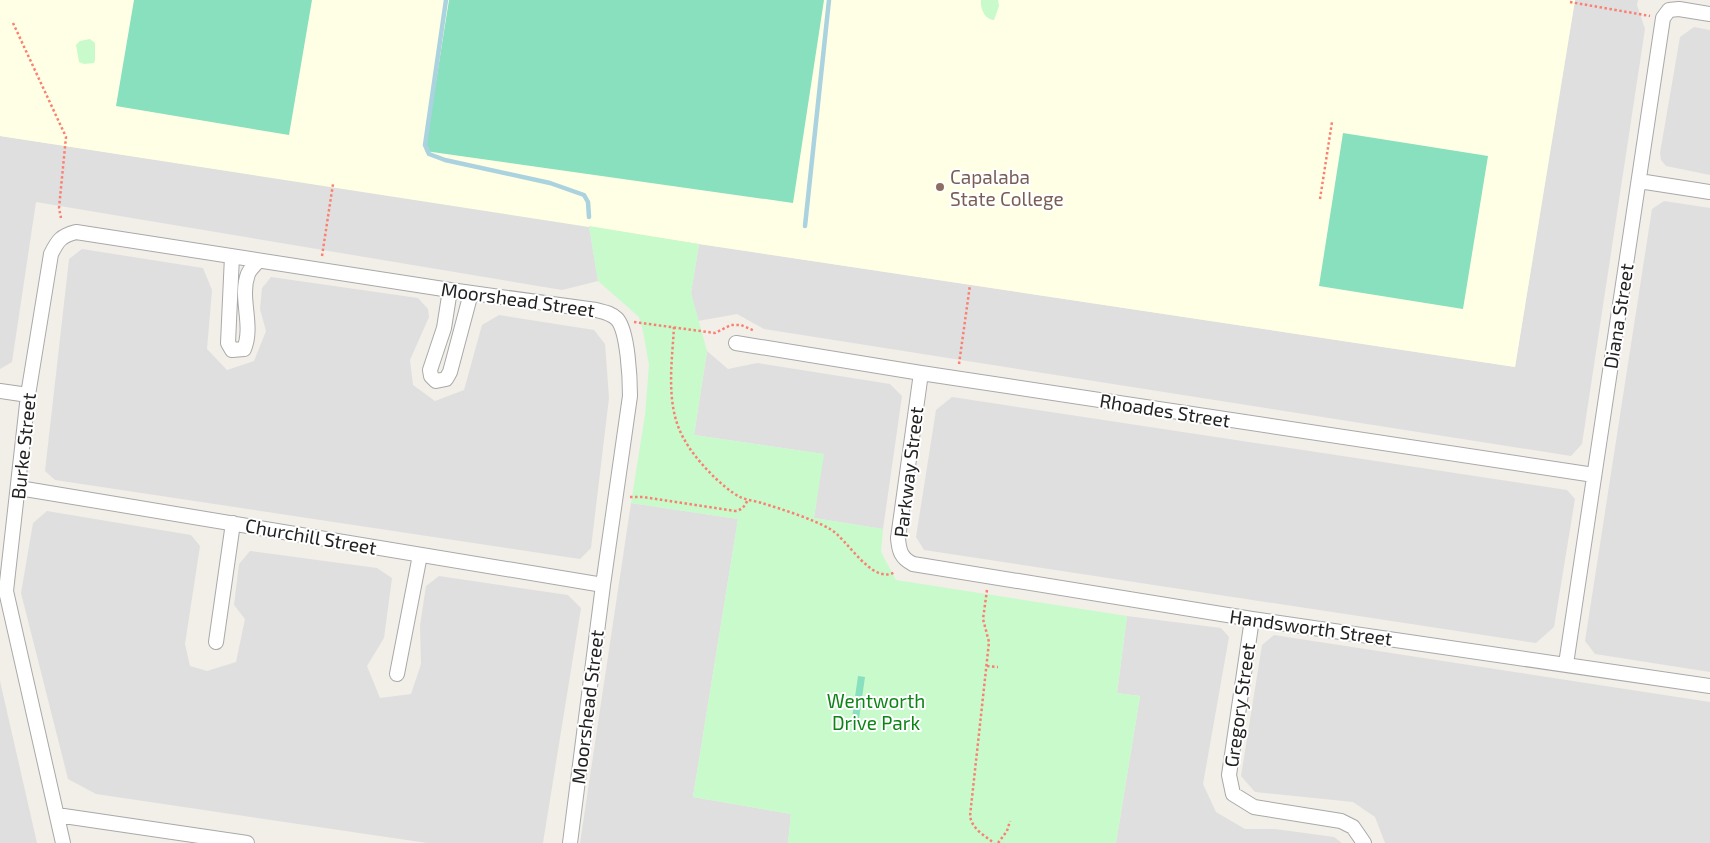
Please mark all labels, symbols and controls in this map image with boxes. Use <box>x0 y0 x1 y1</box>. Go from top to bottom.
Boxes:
place label: Capalaba State College <box>950 165 1064 210</box>
marker: Capalaba State College <box>934 181 946 193</box>
street label: Diana Street <box>1598 262 1638 370</box>
street label: Moorshead Street <box>440 277 596 321</box>
street label: Rhoades Street <box>1098 388 1232 432</box>
street label: Burke Street <box>6 392 40 500</box>
street label: Parkway Street <box>889 405 927 539</box>
street label: Churchill Street <box>244 513 378 559</box>
street label: Handsworth Street <box>1228 604 1394 650</box>
street label: Moorshead Street <box>566 629 608 785</box>
street label: Gregory Street <box>1219 641 1259 769</box>
park label: Wentworth Drive Park <box>827 689 925 734</box>

